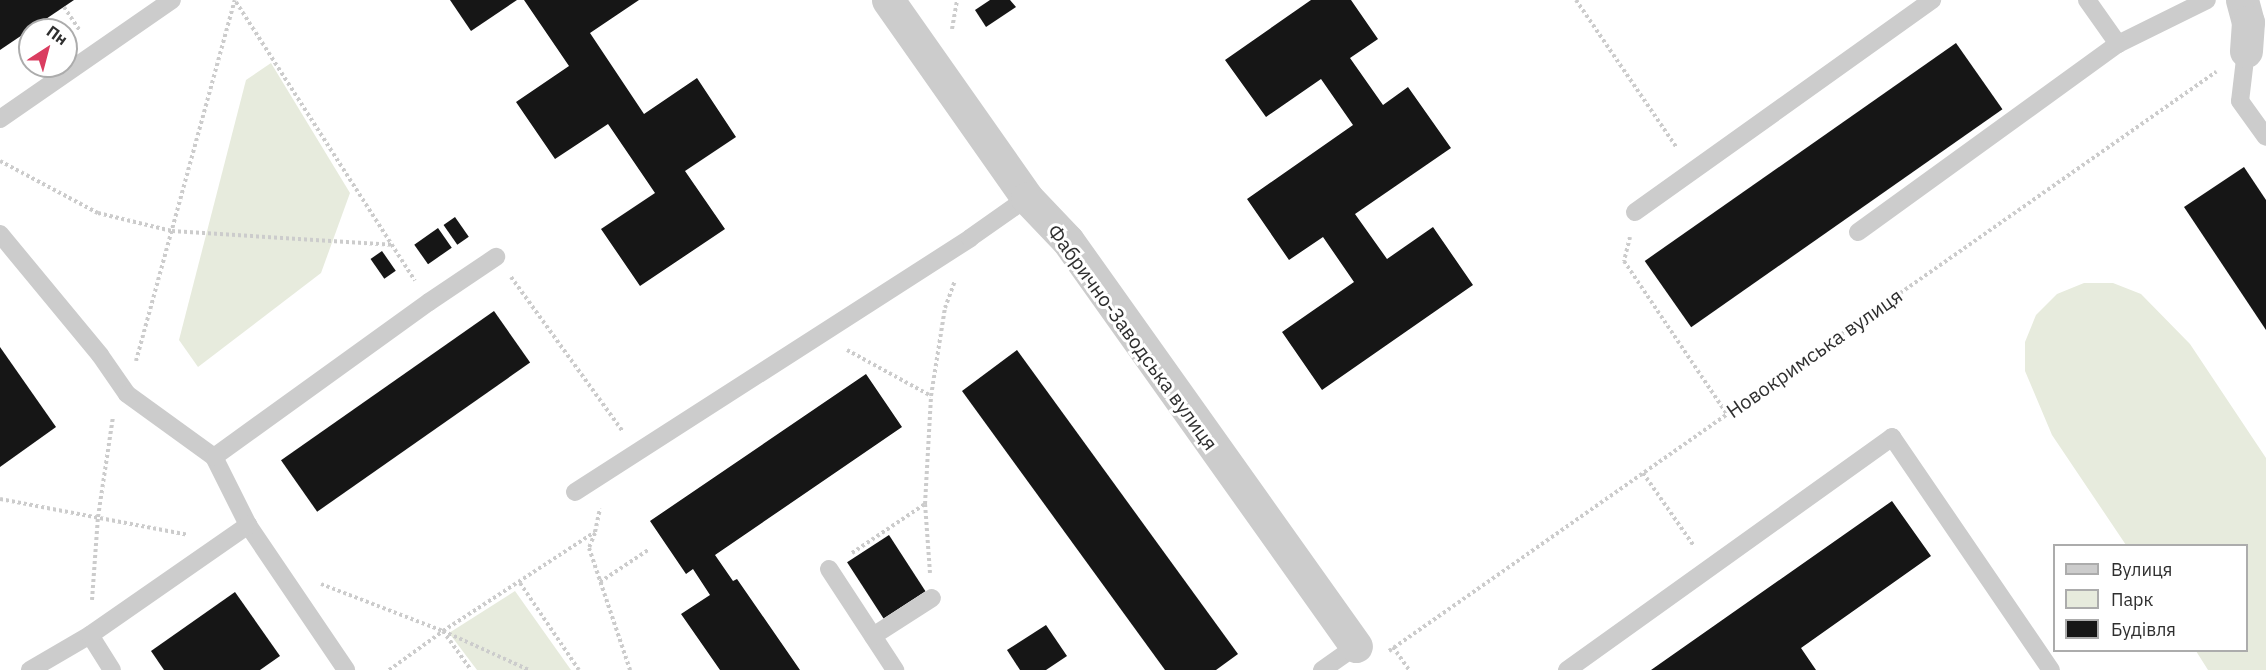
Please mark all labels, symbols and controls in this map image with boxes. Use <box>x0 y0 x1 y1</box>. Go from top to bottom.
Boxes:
north arrow <box>18 18 78 78</box>
text: Пн <box>43 21 72 49</box>
street label: Фабрично-Заводська вулиця <box>1043 219 1223 455</box>
street label: Новокримська вулиця <box>1721 283 1907 423</box>
legend <box>2053 544 2248 652</box>
text: Вулиця <box>2111 558 2172 581</box>
text: Парк <box>2111 588 2153 611</box>
text: Будівля <box>2111 618 2176 641</box>

